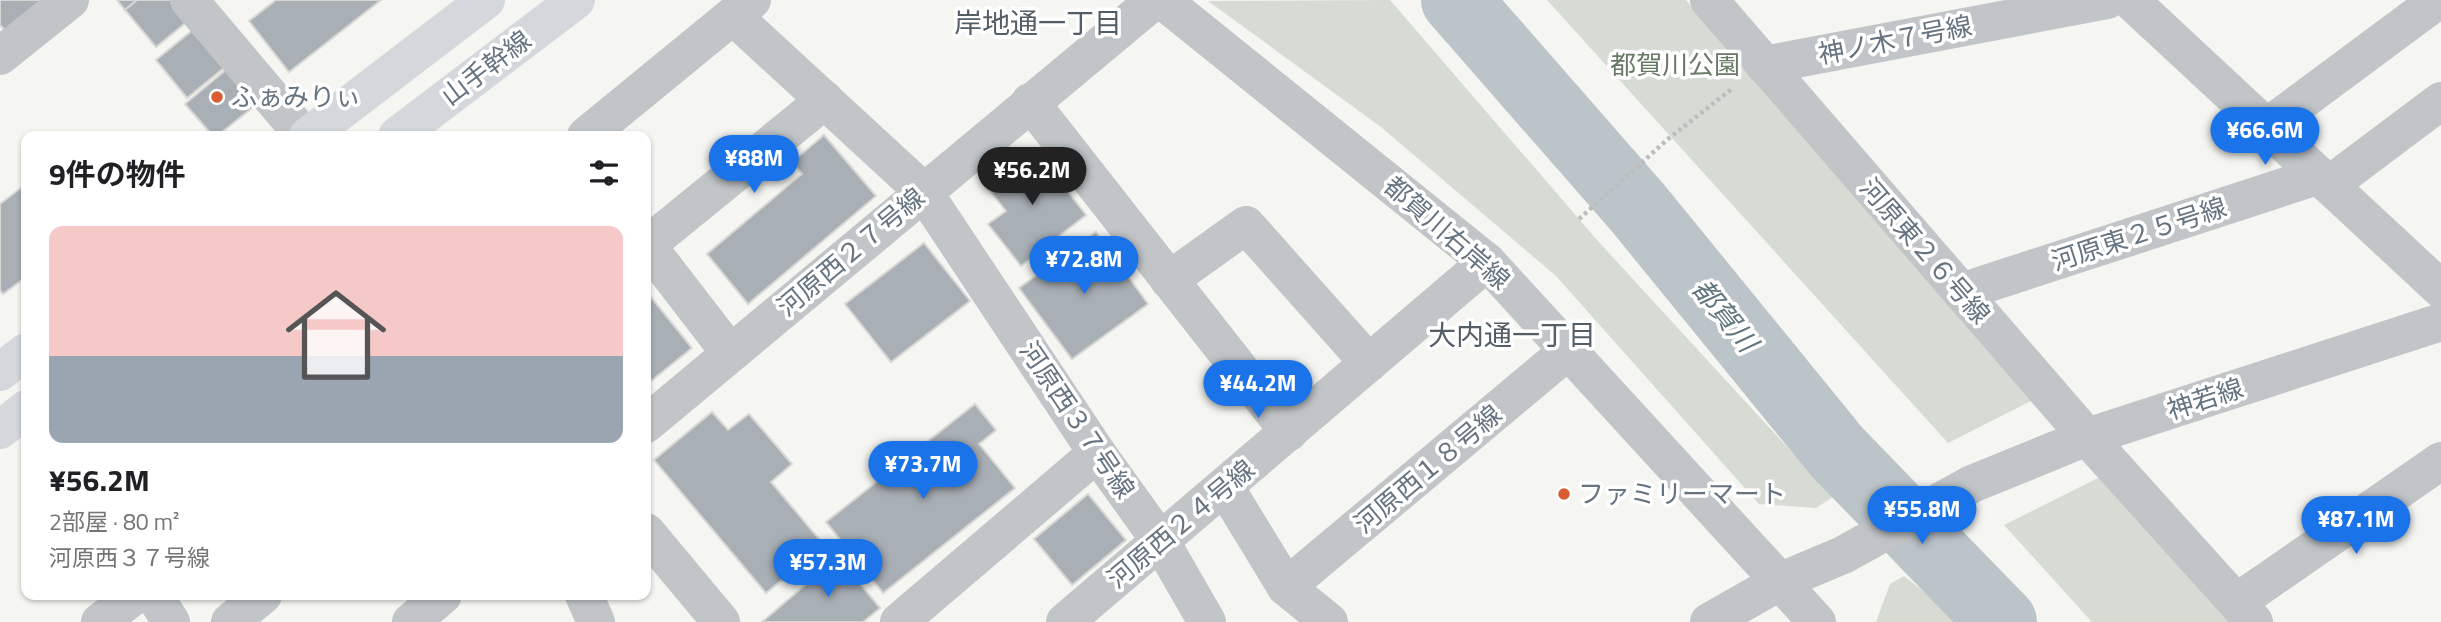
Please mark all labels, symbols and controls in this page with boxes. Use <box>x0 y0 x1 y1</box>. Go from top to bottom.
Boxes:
district label: 岸地通一丁目 <box>954 1 1122 44</box>
street label: 神ノ木７号線 <box>1815 5 1975 74</box>
street label: 山手幹線 <box>432 21 539 114</box>
park label: 都賀川公園 <box>1610 45 1740 84</box>
place label: ふぁみりぃ <box>231 77 361 116</box>
marker: ふぁみりぃ <box>209 89 225 105</box>
pin: ¥66.6M <box>2208 108 2322 167</box>
text: ¥66.6M <box>2226 112 2304 147</box>
pin: ¥88M <box>713 136 795 195</box>
text: ¥88M <box>725 140 783 175</box>
pin: ¥56.2M <box>975 148 1089 207</box>
text: 9件の物件 <box>49 151 186 197</box>
text: ¥56.2M <box>993 152 1071 187</box>
icon: filters <box>585 154 623 192</box>
street label: 都賀川右岸線 <box>1376 167 1519 299</box>
street label: 河原東２６号線 <box>1851 169 2000 332</box>
street label: 河原西２７号線 <box>768 178 933 325</box>
street label: 河原東２５号線 <box>2046 187 2231 280</box>
pin: ¥72.8M <box>1027 236 1141 296</box>
text: ¥72.8M <box>1045 241 1123 276</box>
water label: 都賀川 <box>1682 269 1770 363</box>
icon: home <box>273 272 399 398</box>
district label: 大内通一丁目 <box>1428 313 1596 356</box>
street label: 河原西３７号線 <box>1010 333 1144 506</box>
pin: ¥44.2M <box>1201 360 1315 420</box>
text: ¥44.2M <box>1219 365 1297 400</box>
street label: 神若線 <box>2162 368 2248 429</box>
street label: 河原西１８号線 <box>1345 395 1510 542</box>
pin: ¥73.7M <box>866 442 980 501</box>
text: ¥73.7M <box>884 446 962 481</box>
street label: 河原西２４号線 <box>1098 450 1263 597</box>
text: ¥56.2M <box>49 457 150 503</box>
place label: ファミリーマート <box>1578 474 1786 513</box>
marker: ファミリーマート <box>1556 486 1572 502</box>
pin: ¥55.8M <box>1865 486 1979 546</box>
text: ¥55.8M <box>1883 491 1961 526</box>
pin: ¥87.1M <box>2299 496 2413 556</box>
text: ¥87.1M <box>2317 501 2395 536</box>
text: 2部屋 · 80 m² <box>49 504 179 539</box>
text: 河原西３７号線 <box>49 540 210 575</box>
pin: ¥57.3M <box>771 540 885 599</box>
text: ¥57.3M <box>789 544 867 579</box>

